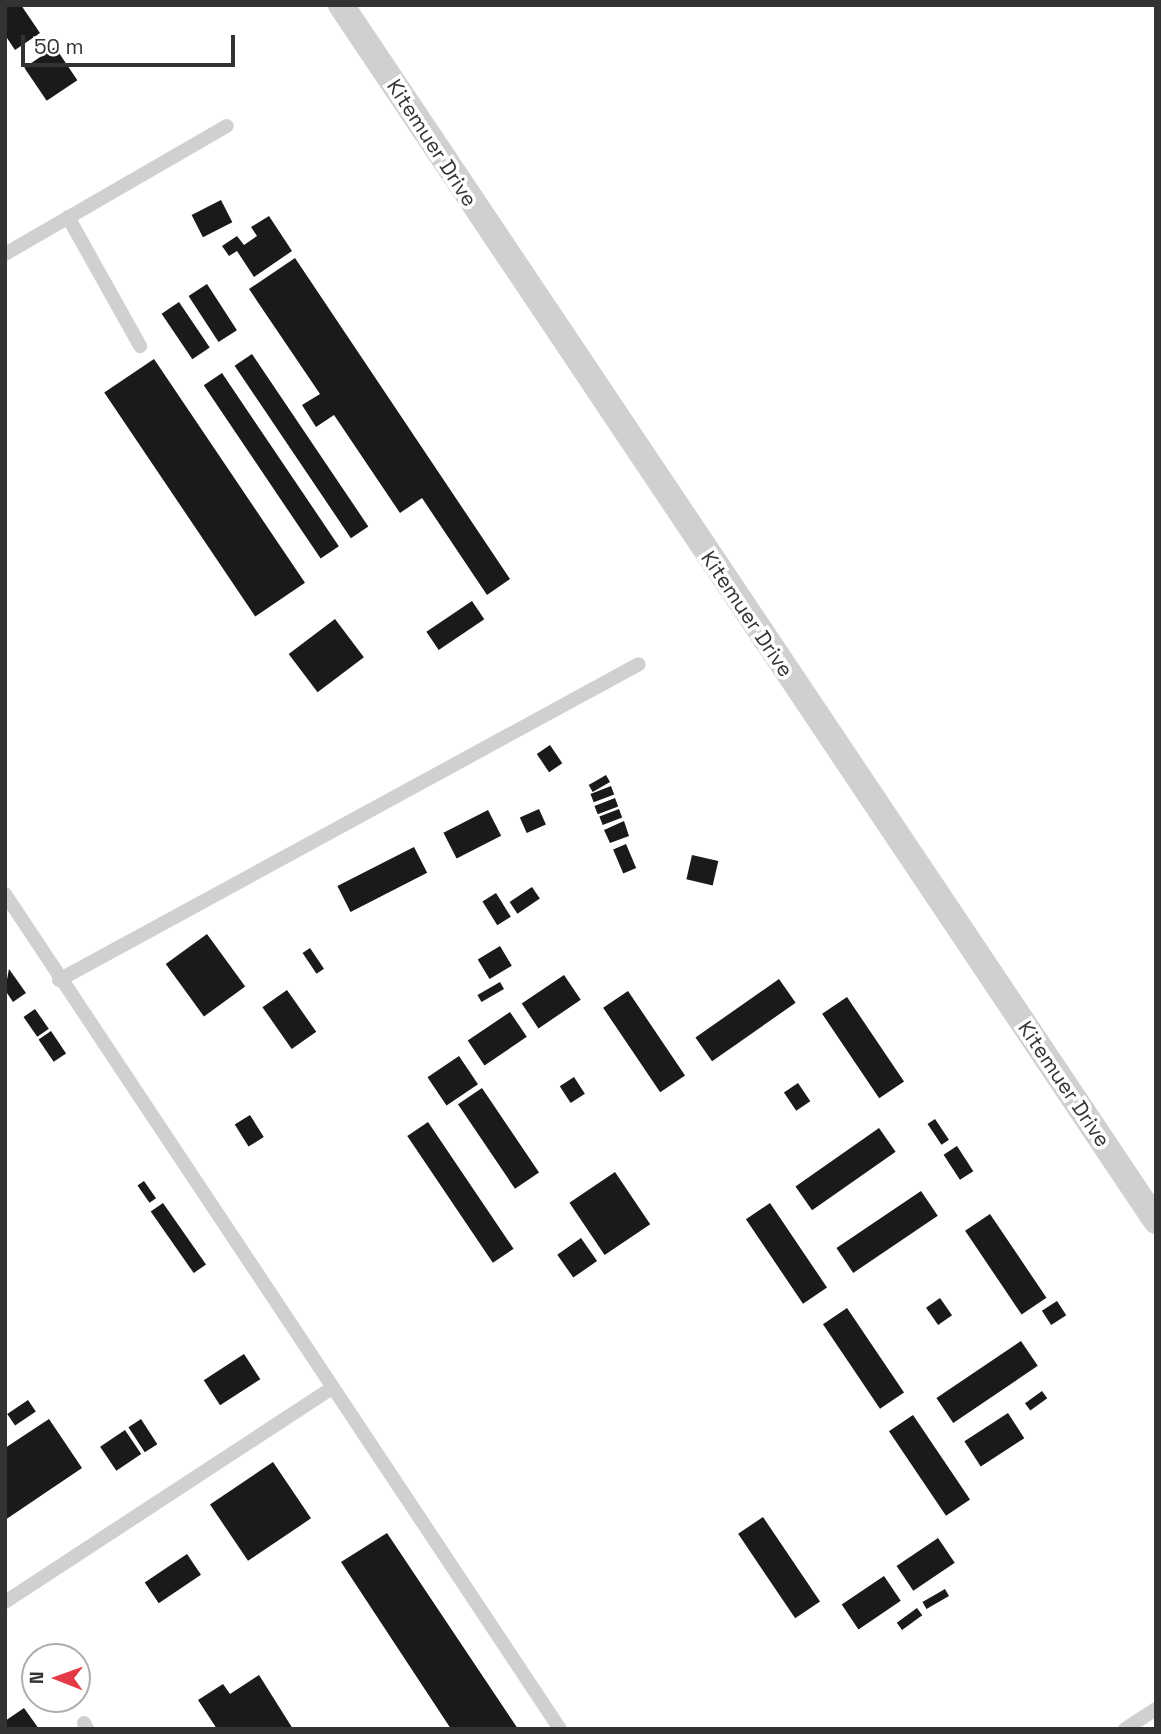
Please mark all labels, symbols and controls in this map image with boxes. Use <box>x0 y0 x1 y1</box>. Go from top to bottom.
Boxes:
scale bar <box>24 21 238 65</box>
text: 50 m <box>34 33 84 60</box>
street label: Kitemuer Drive <box>382 75 482 211</box>
street label: Kitemuer Drive <box>696 546 798 682</box>
street label: Kitemuer Drive <box>1013 1016 1115 1152</box>
north arrow <box>21 1643 91 1713</box>
text: N <box>24 1671 49 1684</box>

